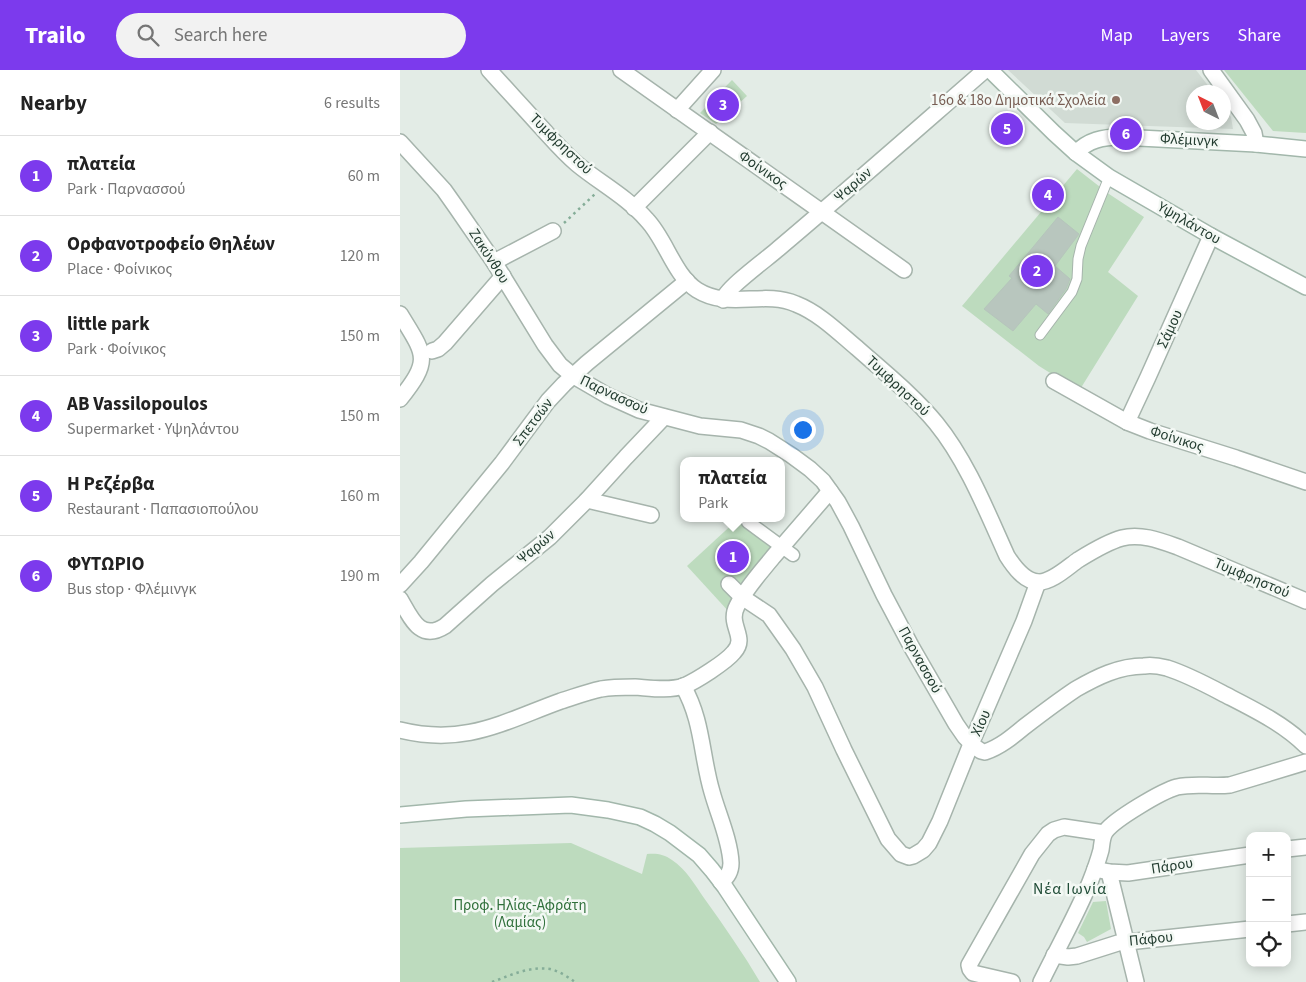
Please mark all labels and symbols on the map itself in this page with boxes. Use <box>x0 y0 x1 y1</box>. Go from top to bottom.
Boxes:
north arrow <box>1186 85 1231 130</box>
pin: 3 <box>707 86 739 124</box>
place label: 16ο & 18ο Δημοτικά Σχολεία <box>931 90 1107 111</box>
marker: 16ο & 18ο Δημοτικά Σχολεία <box>1110 94 1122 106</box>
street label: Τυμφρηστού <box>525 109 597 179</box>
pin: 5 <box>991 110 1023 148</box>
pin: 6 <box>1110 115 1142 153</box>
street label: Φλέμινγκ <box>1159 128 1219 152</box>
street label: Φοίνικος <box>734 146 792 195</box>
street label: Ψαρών <box>829 163 877 207</box>
pin: 4 <box>1032 176 1064 214</box>
street label: Υψηλάντου <box>1153 196 1225 250</box>
street label: Ζακύνθου <box>463 224 515 288</box>
pin: 2 <box>1021 252 1053 290</box>
street label: Σάμου <box>1152 306 1188 352</box>
street label: Τυμφρηστού <box>861 351 935 421</box>
street label: Παρνασσού <box>576 370 652 420</box>
street label: Σπετσών <box>508 394 558 450</box>
your location <box>790 417 816 443</box>
street label: Φοίνικος <box>1147 420 1207 458</box>
street label: Ψαρών <box>512 525 560 569</box>
pin: 1 <box>717 538 749 576</box>
street label: Τυμφρηστού <box>1211 553 1293 603</box>
street label: Παρνασσού <box>893 623 947 697</box>
street label: Χίου <box>966 706 996 740</box>
street label: Πάρου <box>1150 852 1194 880</box>
district label: Νέα Ιωνία <box>1033 878 1107 900</box>
park label: Προφ. Ηλίας-Αφράτη (Λαμίας) <box>453 895 587 933</box>
street label: Πάφου <box>1128 926 1174 952</box>

